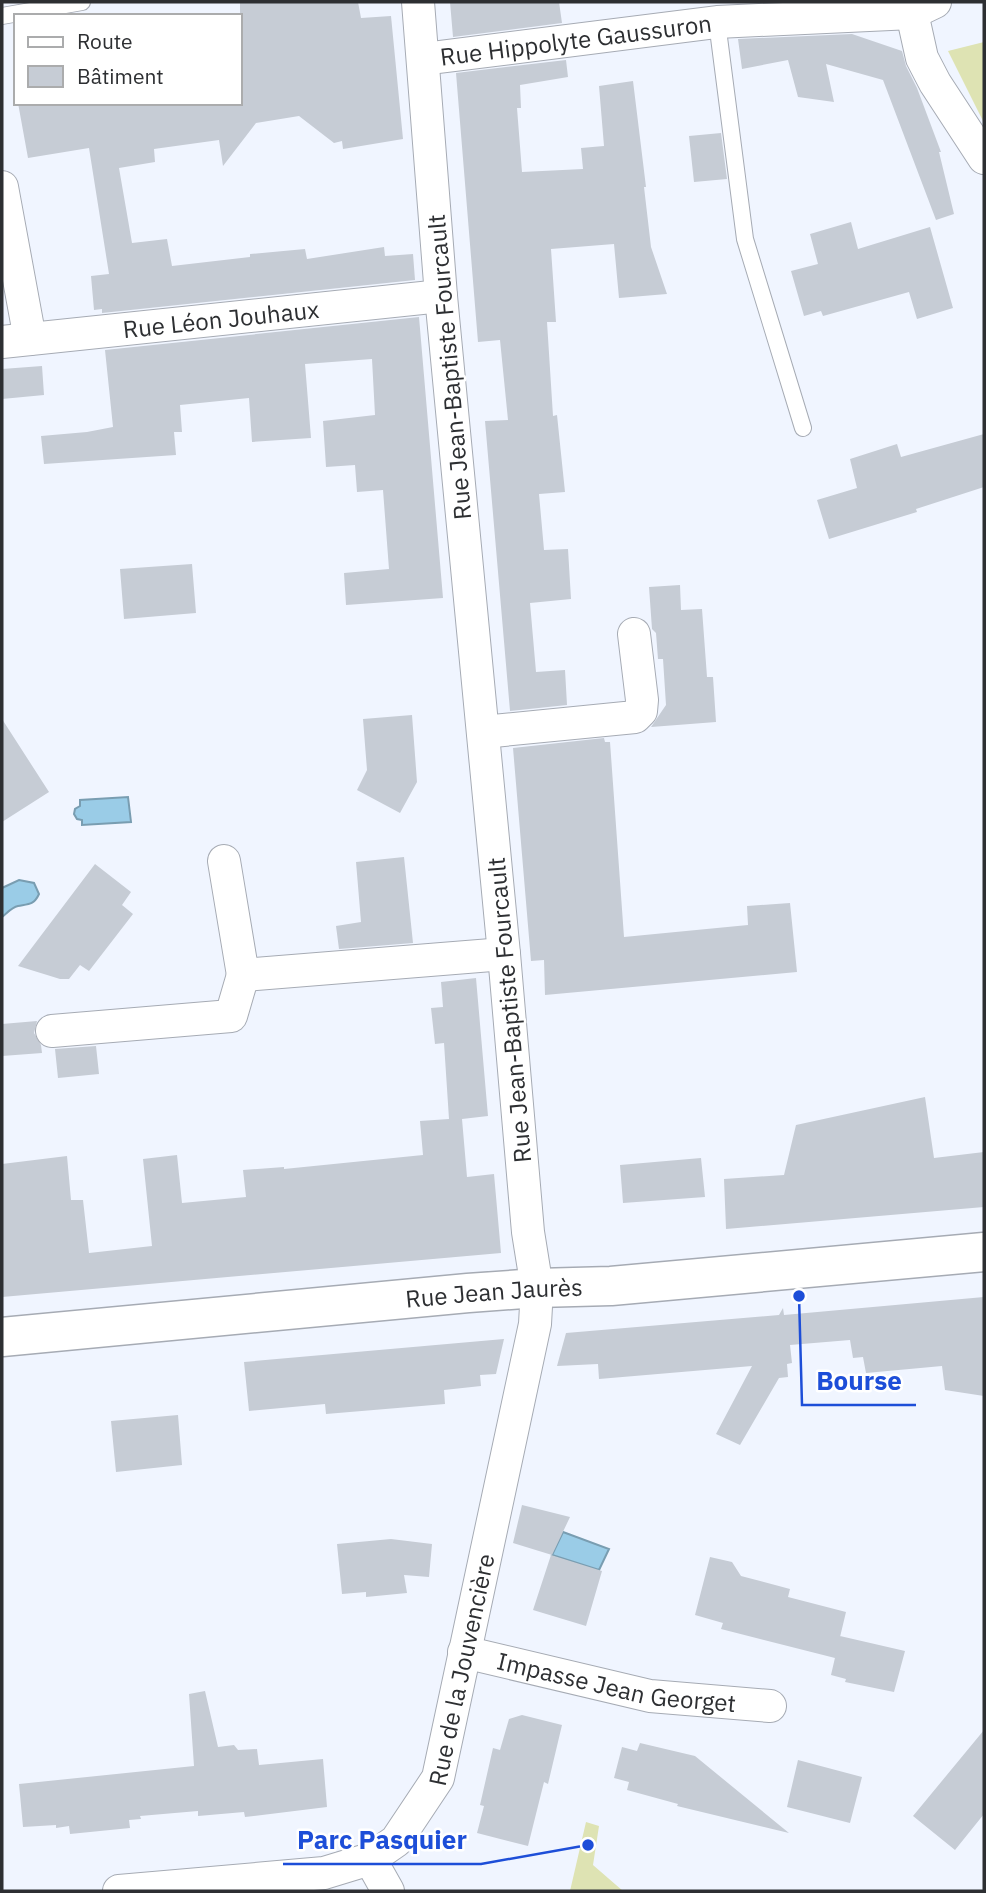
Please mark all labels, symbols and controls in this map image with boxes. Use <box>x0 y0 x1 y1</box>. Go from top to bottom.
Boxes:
street label: Rue Hippolyte Gaussuron <box>438 7 713 73</box>
legend <box>14 14 242 105</box>
text: Route <box>77 27 133 55</box>
text: Bâtiment <box>77 62 164 90</box>
street label: Rue Jean-Baptiste Fourcault <box>420 213 478 521</box>
street label: Rue Léon Jouhaux <box>121 293 321 345</box>
street label: Rue Jean-Baptiste Fourcault <box>480 856 538 1164</box>
street label: Rue Jean Jaurès <box>404 1271 583 1315</box>
callout: Bourse <box>802 1358 916 1405</box>
text: Bourse <box>816 1363 902 1397</box>
street label: Rue de la Jouvencière <box>421 1551 502 1789</box>
street label: Impasse Jean Georget <box>494 1644 737 1719</box>
callout: Parc Pasquier <box>283 1817 481 1864</box>
text: Parc Pasquier <box>297 1822 467 1856</box>

